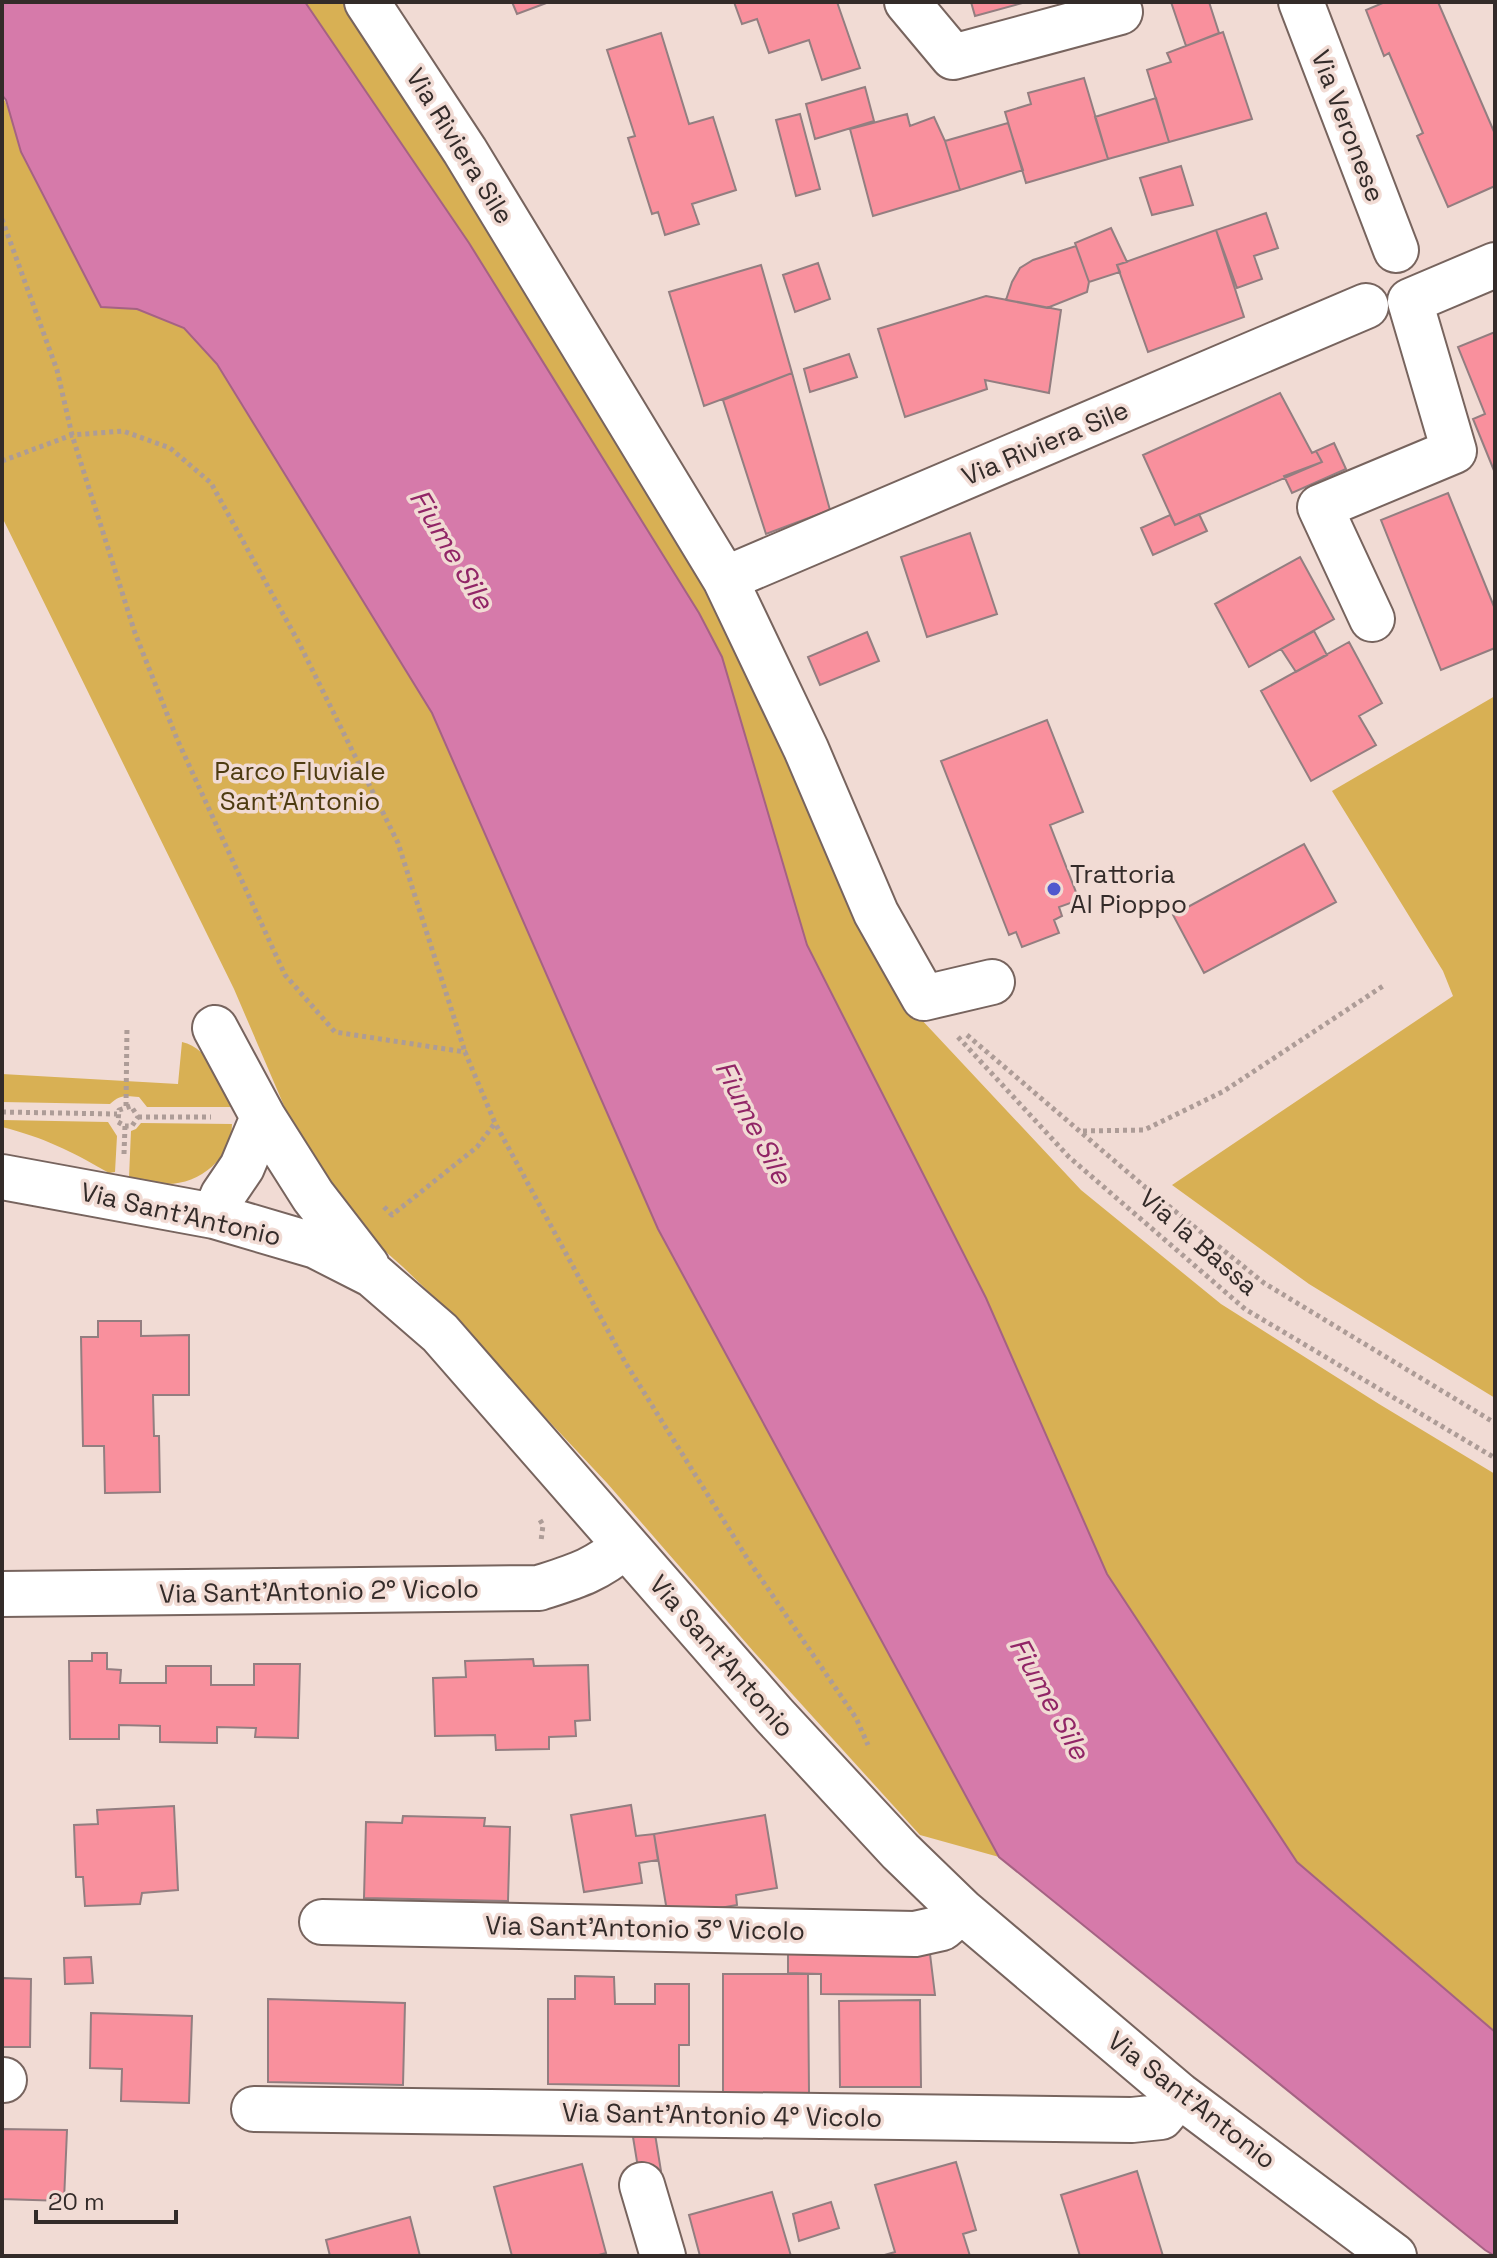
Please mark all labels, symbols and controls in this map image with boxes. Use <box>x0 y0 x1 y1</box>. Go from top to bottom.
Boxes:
street label: Via Veronese <box>1303 45 1393 207</box>
street label: Via Riviera Sile <box>398 62 522 230</box>
street label: Via Riviera Sile <box>957 393 1133 493</box>
water label: Fiume Sile <box>402 482 503 617</box>
park label: Parco Fluviale Sant'Antonio <box>214 754 386 818</box>
place label: Trattoria Al Pioppo <box>1070 857 1187 921</box>
marker: Trattoria Al Pioppo <box>1045 880 1063 898</box>
water label: Fiume Sile <box>707 1054 801 1191</box>
street label: Via Sant'Antonio <box>77 1174 285 1254</box>
street label: Via la Bassa <box>1133 1181 1265 1303</box>
street label: Via Sant'Antonio <box>642 1568 802 1744</box>
street label: Via Sant'Antonio 2° Vicolo <box>159 1571 479 1611</box>
water label: Fiume Sile <box>1002 1630 1099 1767</box>
street label: Via Sant'Antonio 3° Vicolo <box>485 1908 805 1948</box>
street label: Via Sant'Antonio <box>1101 2024 1283 2176</box>
street label: Via Sant'Antonio 4° Vicolo <box>562 2095 882 2135</box>
scale bar <box>36 2174 176 2224</box>
text: 20 m <box>48 2186 105 2217</box>

